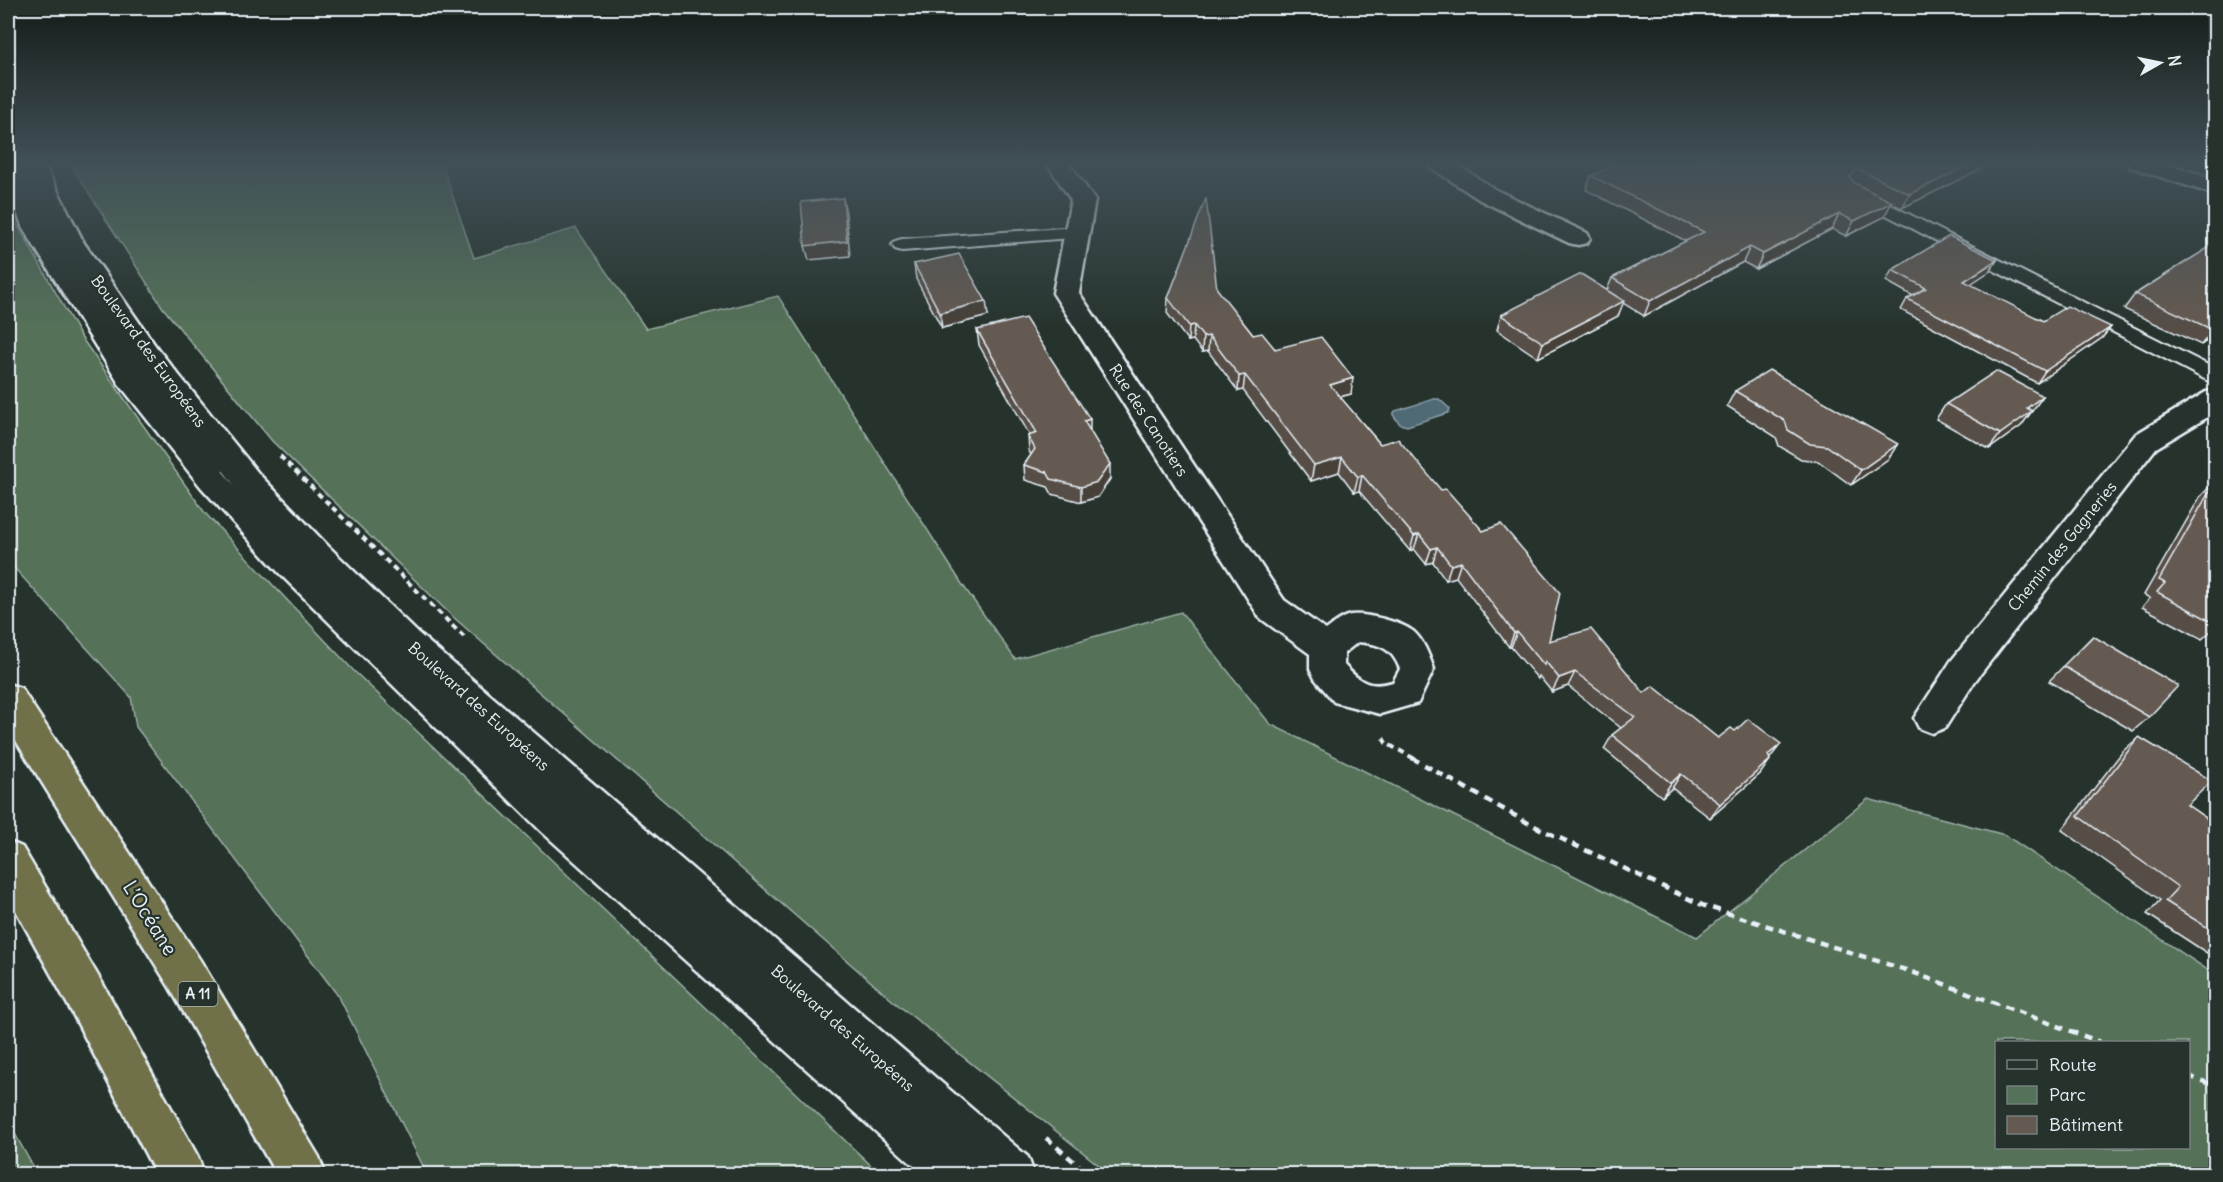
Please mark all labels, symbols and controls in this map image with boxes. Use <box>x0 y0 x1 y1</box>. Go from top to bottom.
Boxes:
north arrow <box>2130 33 2190 93</box>
text: N <box>2164 54 2186 68</box>
street label: Boulevard des Européens <box>87 271 211 431</box>
street label: Rue des Canotiers <box>1105 360 1193 480</box>
street label: Chemin des Gagneries <box>2003 477 2121 615</box>
street label: Boulevard des Européens <box>404 637 554 775</box>
street label: L’Océane <box>118 876 183 960</box>
street label: Boulevard des Européens <box>767 960 919 1096</box>
road number: A 11 <box>178 982 218 1006</box>
legend <box>1995 1041 2190 1149</box>
text: Route <box>2049 1053 2097 1076</box>
text: Parc <box>2049 1083 2086 1106</box>
text: Bâtiment <box>2049 1113 2123 1136</box>

